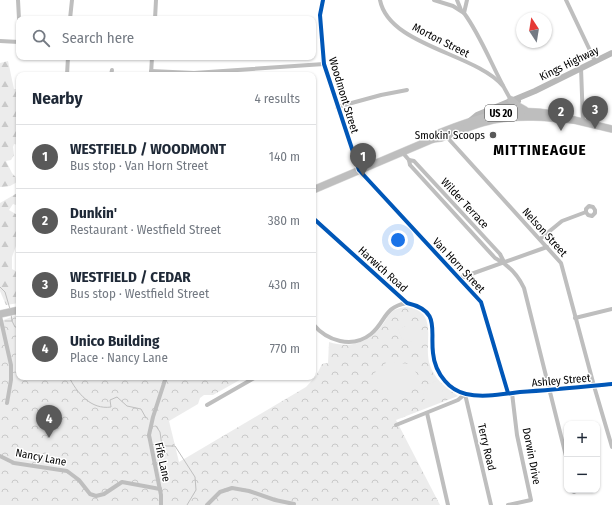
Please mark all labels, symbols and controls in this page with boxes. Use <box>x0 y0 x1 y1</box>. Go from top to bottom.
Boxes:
north arrow <box>516 12 552 48</box>
search box <box>16 16 316 60</box>
street label: Morton Street <box>410 21 472 61</box>
icon: search <box>30 27 52 49</box>
text: Search here <box>62 29 134 47</box>
street label: Kings Highway <box>537 43 601 83</box>
street label: Woodmont Street <box>326 56 361 135</box>
text: Nearby <box>32 88 83 109</box>
text: 4 results <box>254 91 300 106</box>
pin: 3 <box>582 96 608 129</box>
pin: 2 <box>548 98 574 131</box>
road number: US 20 <box>485 105 517 121</box>
place label: Smokin' Scoops <box>415 129 485 142</box>
marker: Smokin' Scoops <box>488 130 498 140</box>
text: WESTFIELD / WOODMONT <box>70 140 226 158</box>
district label: MITTINEAGUE <box>493 141 587 159</box>
pin: 1 <box>350 143 376 176</box>
text: 1 <box>42 149 48 164</box>
text: 140 m <box>269 149 300 164</box>
text: Bus stop · Van Horn Street <box>70 158 208 173</box>
street label: Wilder Terrace <box>438 175 491 231</box>
text: Dunkin' <box>70 204 117 222</box>
street label: Nelson Street <box>519 205 570 260</box>
text: 2 <box>42 213 48 228</box>
text: 380 m <box>268 213 300 228</box>
text: Restaurant · Westfield Street <box>70 222 221 237</box>
your location <box>388 230 408 250</box>
street label: Van Horn Street <box>430 235 488 296</box>
street label: Harwich Road <box>355 244 410 295</box>
text: WESTFIELD / CEDAR <box>70 268 191 286</box>
text: 3 <box>42 277 48 292</box>
text: 430 m <box>268 277 300 292</box>
text: Bus stop · Westfield Street <box>70 286 209 301</box>
text: Unico Building <box>70 332 159 350</box>
text: 4 <box>42 341 48 356</box>
text: 770 m <box>270 341 300 356</box>
text: Place · Nancy Lane <box>70 350 168 365</box>
street label: Ashley Street <box>531 371 591 390</box>
pin: 4 <box>36 405 62 438</box>
map controls <box>564 421 600 493</box>
button: + <box>564 421 600 457</box>
street label: Terry Road <box>475 422 498 472</box>
street label: Dorwin Drive <box>520 427 543 486</box>
street label: Fife Lane <box>152 441 173 483</box>
street label: Nancy Lane <box>14 446 67 469</box>
button: − <box>564 457 600 493</box>

